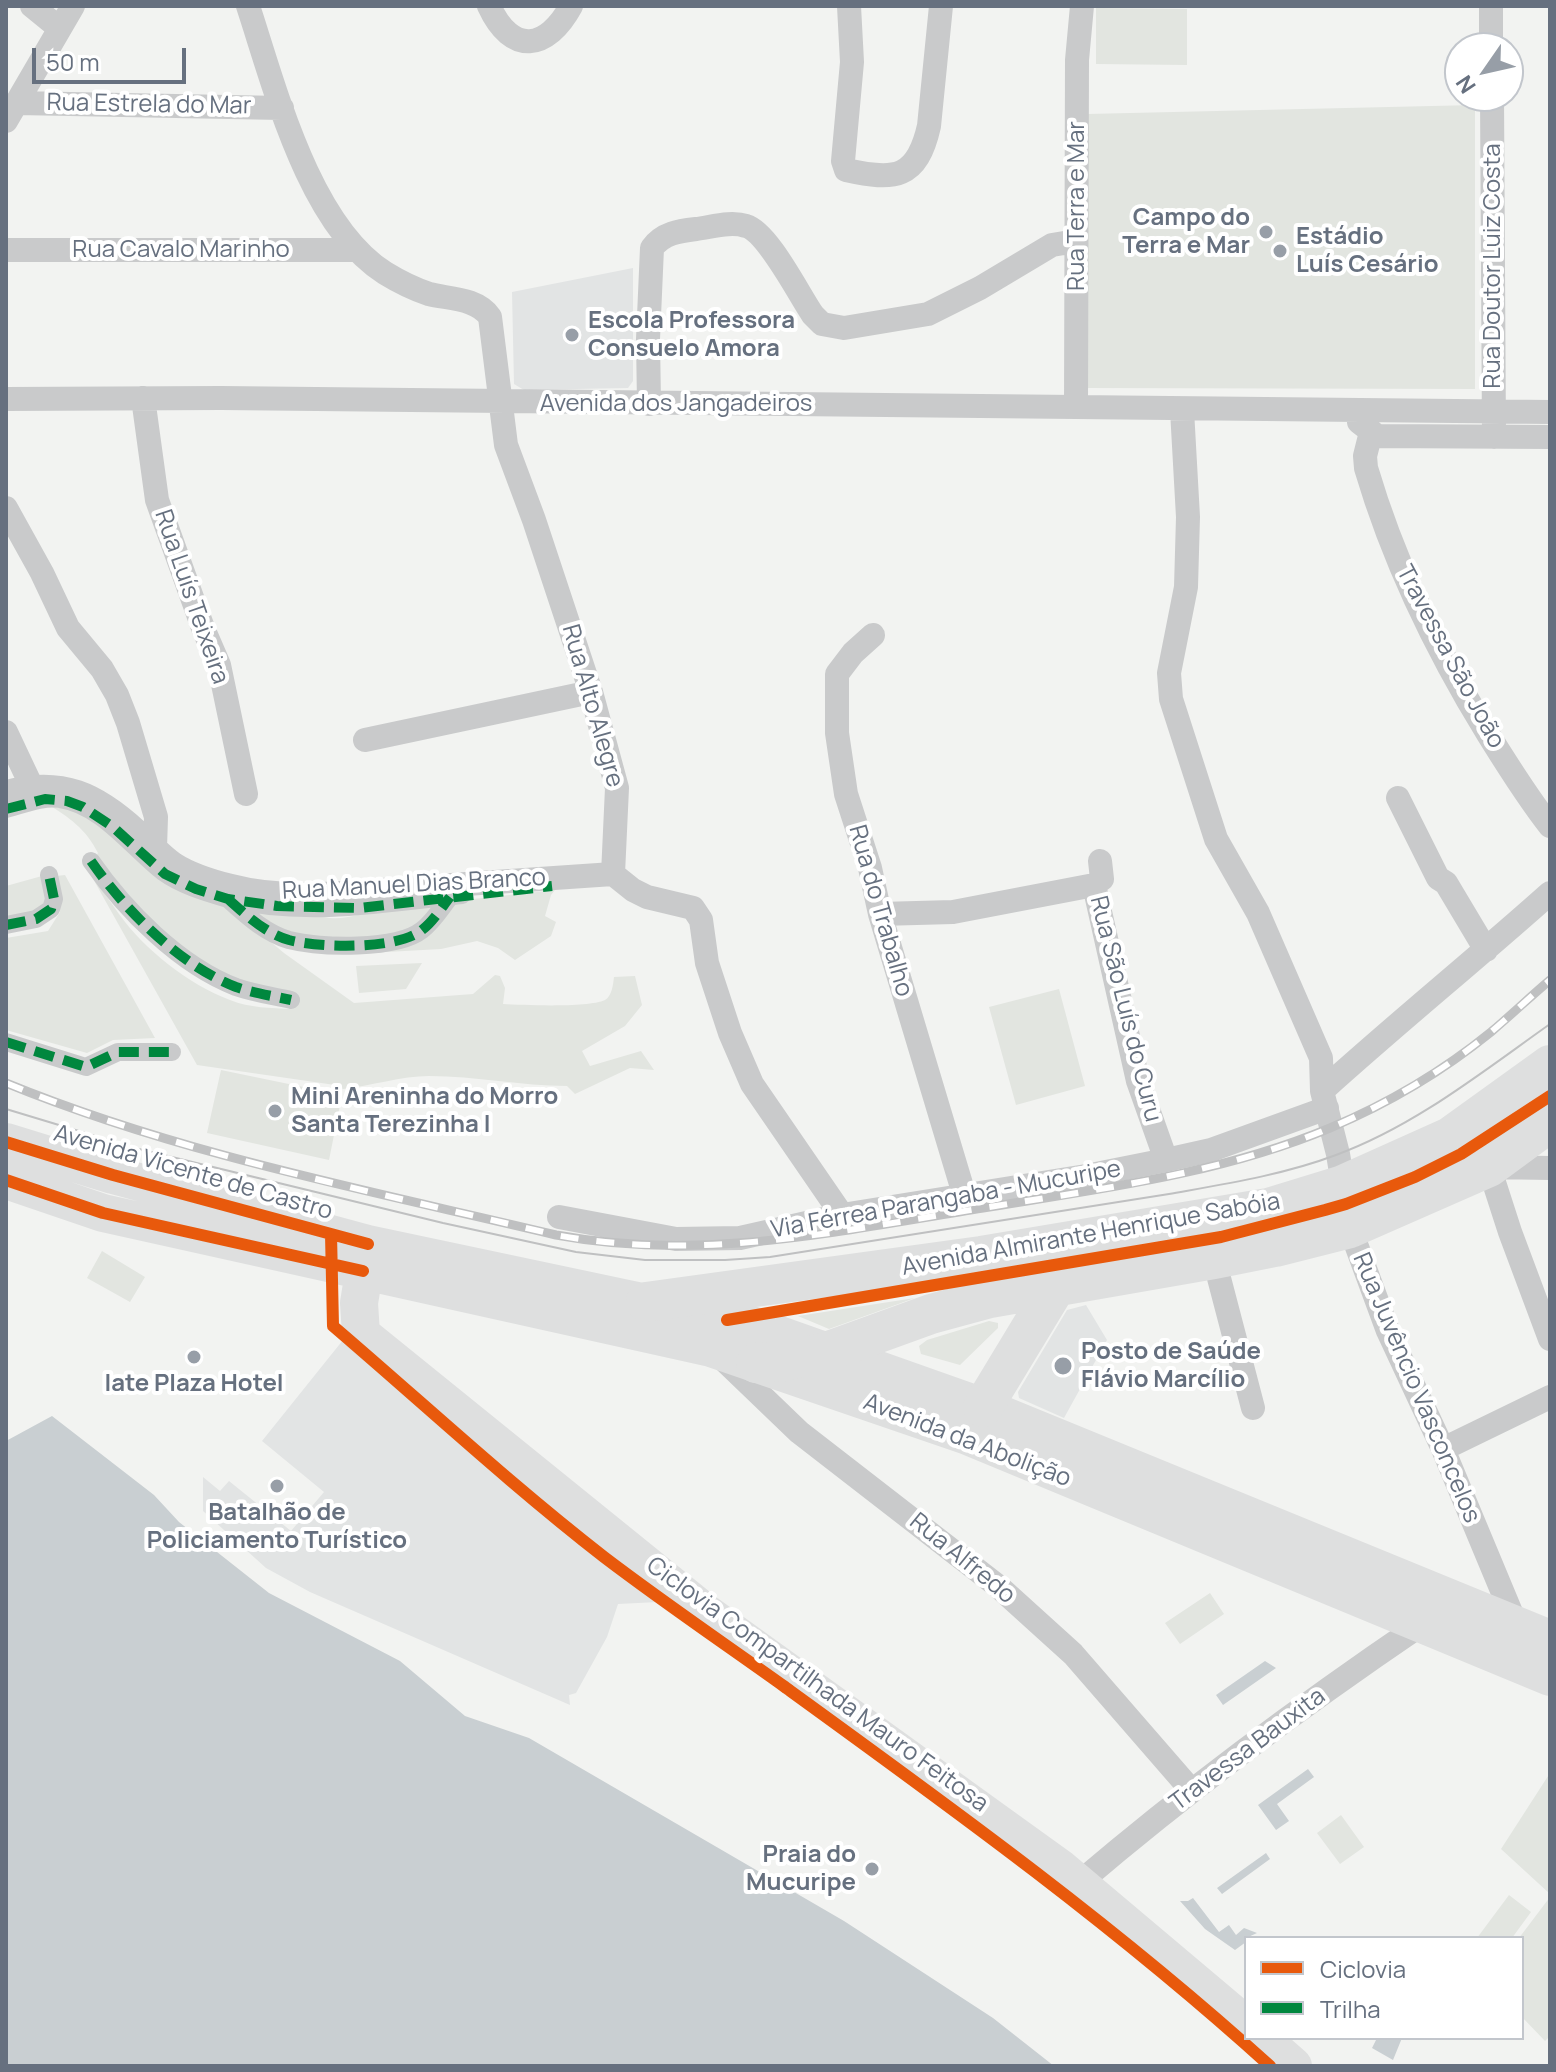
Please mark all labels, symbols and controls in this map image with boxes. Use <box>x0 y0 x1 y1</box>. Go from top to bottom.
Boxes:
scale bar <box>36 32 190 82</box>
north arrow <box>1444 32 1524 112</box>
text: 50 m <box>46 45 100 78</box>
text: N <box>1449 69 1483 99</box>
street label: Rua Estrela do Mar <box>46 89 252 121</box>
street label: Rua Terra e Mar <box>1063 121 1091 291</box>
street label: Rua Doutor Luiz Costa <box>1479 143 1507 389</box>
place label: Campo do Terra e Mar <box>1122 204 1250 260</box>
marker: Campo do Terra e Mar <box>1257 223 1275 241</box>
place label: Estádio Luís Cesário <box>1296 223 1438 279</box>
street label: Rua Cavalo Marinho <box>72 236 290 264</box>
marker: Estádio Luís Cesário <box>1271 242 1289 260</box>
place label: Escola Professora Consuelo Amora <box>588 307 795 363</box>
marker: Escola Professora Consuelo Amora <box>563 326 581 344</box>
street label: Avenida dos Jangadeiros <box>540 390 812 418</box>
street label: Rua Luís Teixeira <box>148 506 234 688</box>
street label: Travessa São João <box>1390 561 1510 753</box>
street label: Rua Alto Alegre <box>555 621 629 791</box>
street label: Rua do Trabalho <box>842 822 918 1000</box>
street label: Rua Manuel Dias Branco <box>281 864 547 906</box>
street label: Rua São Luís do Curu <box>1083 893 1167 1125</box>
place label: Mini Areninha do Morro Santa Terezinha I <box>291 1083 558 1139</box>
marker: Mini Areninha do Morro Santa Terezinha I <box>266 1102 284 1120</box>
street label: Avenida Vicente de Castro <box>50 1119 336 1227</box>
street label: Via Férrea Parangaba - Mucuripe <box>769 1155 1123 1245</box>
street label: Avenida Almirante Henrique Sabóia <box>900 1188 1282 1282</box>
street label: Rua Juvêncio Vasconcelos <box>1346 1249 1486 1527</box>
place label: Posto de Saúde Flávio Marcílio <box>1081 1338 1261 1394</box>
marker: Iate Plaza Hotel <box>185 1348 203 1366</box>
marker: Posto de Saúde Flávio Marcílio <box>1052 1355 1074 1377</box>
place label: Iate Plaza Hotel <box>104 1370 284 1398</box>
street label: Avenida da Abolição <box>859 1388 1075 1494</box>
marker: Batalhão de Policiamento Turístico <box>268 1477 286 1495</box>
place label: Batalhão de Policiamento Turístico <box>147 1499 407 1555</box>
street label: Rua Alfredo <box>903 1508 1021 1610</box>
street label: Ciclovia Compartilhada Mauro Feitosa <box>641 1551 993 1819</box>
street label: Travessa Bauxita <box>1165 1682 1331 1818</box>
place label: Praia do Mucuripe <box>746 1841 856 1897</box>
marker: Praia do Mucuripe <box>863 1860 881 1878</box>
legend <box>1244 1936 1524 2040</box>
text: Ciclovia <box>1320 1952 1406 1985</box>
text: Trilha <box>1320 1992 1381 2025</box>

